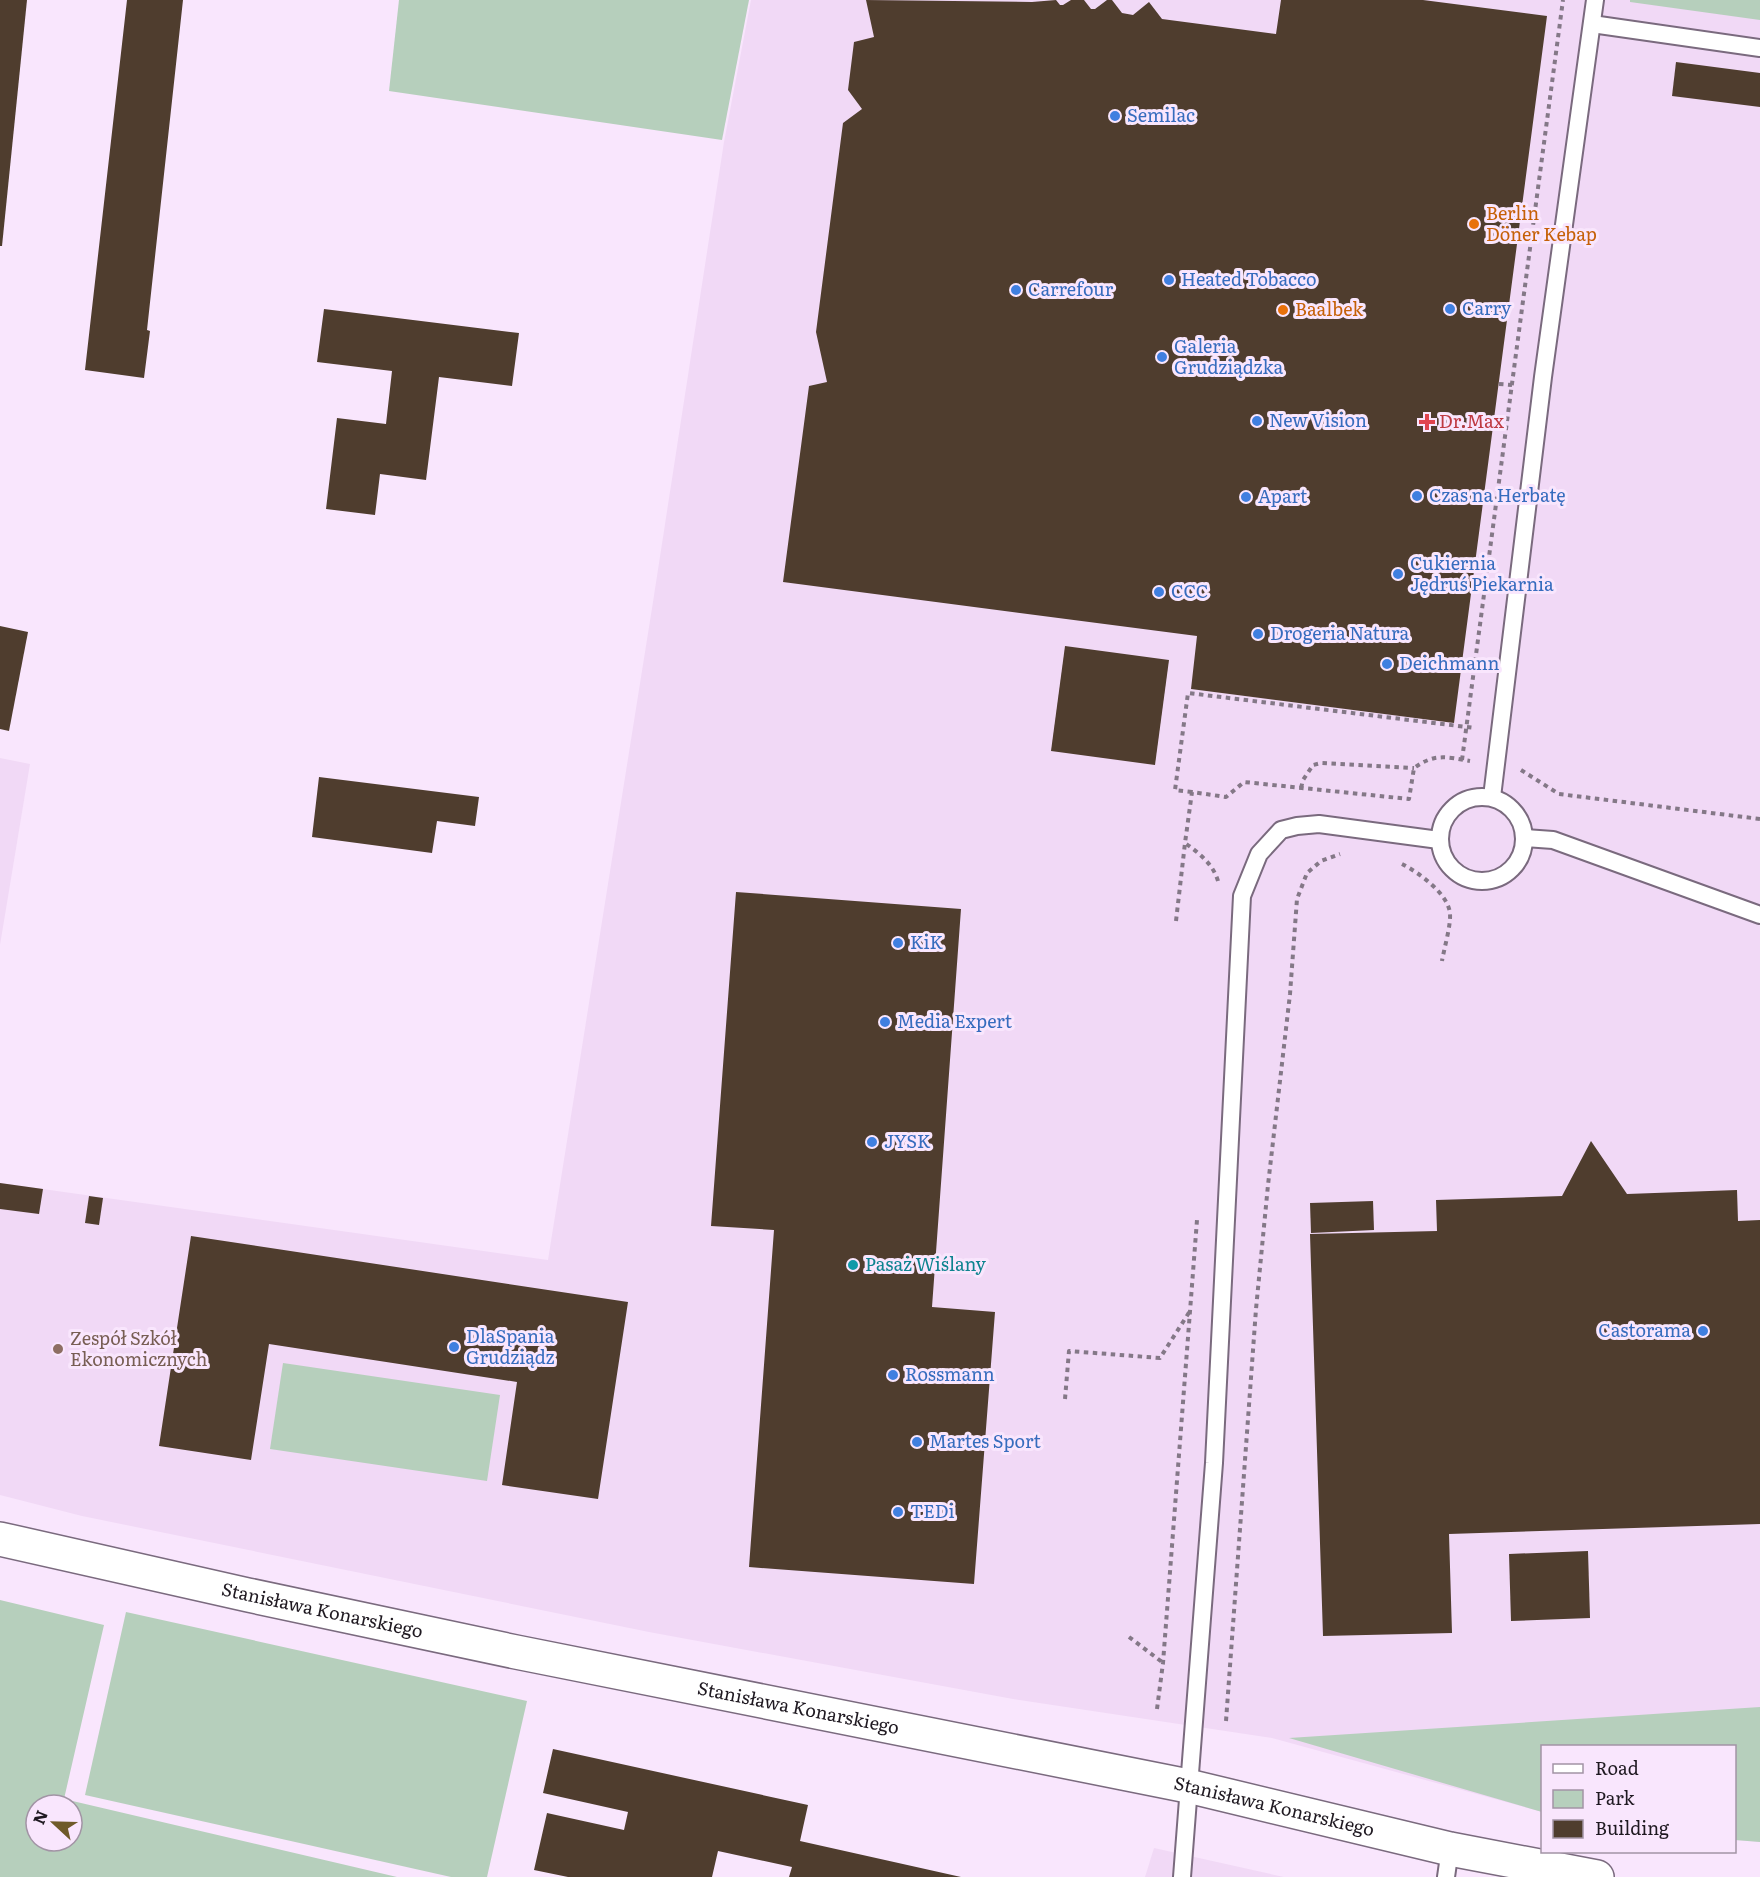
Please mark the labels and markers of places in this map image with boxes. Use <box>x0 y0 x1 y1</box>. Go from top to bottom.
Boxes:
place label: Semilac <box>1127 101 1195 128</box>
marker: Semilac <box>1108 109 1122 123</box>
place label: Berlin Döner Kebap <box>1486 199 1597 247</box>
marker: Berlin Döner Kebap <box>1467 217 1481 231</box>
place label: Heated Tobacco <box>1181 265 1316 292</box>
marker: Heated Tobacco <box>1162 273 1176 287</box>
place label: Carrefour <box>1028 275 1114 302</box>
marker: Carrefour <box>1009 283 1023 297</box>
place label: Carry <box>1462 294 1512 321</box>
place label: Baalbek <box>1295 295 1364 322</box>
marker: Carry <box>1443 302 1457 316</box>
marker: Baalbek <box>1276 303 1290 317</box>
place label: Galeria Grudziądzka <box>1174 332 1284 380</box>
marker: Galeria Grudziądzka <box>1155 350 1169 364</box>
place label: New Vision <box>1269 406 1367 433</box>
place label: Dr.Max <box>1439 407 1505 434</box>
marker: New Vision <box>1250 414 1264 428</box>
marker: Dr.Max <box>1420 415 1434 429</box>
place label: Czas na Herbatę <box>1429 481 1566 508</box>
place label: Apart <box>1258 482 1308 509</box>
marker: Czas na Herbatę <box>1410 489 1424 503</box>
marker: Apart <box>1239 490 1253 504</box>
place label: Cukiernia Jędruś Piekarnia <box>1410 549 1554 597</box>
marker: Cukiernia Jędruś Piekarnia <box>1391 567 1405 581</box>
place label: CCC <box>1171 577 1208 604</box>
marker: CCC <box>1152 585 1166 599</box>
place label: Drogeria Natura <box>1270 619 1410 646</box>
marker: Drogeria Natura <box>1251 627 1265 641</box>
place label: Deichmann <box>1399 649 1499 676</box>
marker: Deichmann <box>1380 657 1394 671</box>
place label: KiK <box>910 928 944 955</box>
marker: KiK <box>891 936 905 950</box>
place label: Media Expert <box>897 1007 1013 1034</box>
marker: Media Expert <box>878 1015 892 1029</box>
place label: JYSK <box>884 1127 931 1154</box>
marker: JYSK <box>865 1135 879 1149</box>
place label: Pasaż Wiślany <box>865 1250 986 1277</box>
marker: Pasaż Wiślany <box>846 1258 860 1272</box>
place label: Castorama <box>1598 1316 1691 1343</box>
place label: DlaSpania Grudziądz <box>466 1322 555 1370</box>
place label: Zespół Szkół Ekonomicznych <box>70 1324 208 1372</box>
marker: Castorama <box>1696 1324 1710 1338</box>
marker: DlaSpania Grudziądz <box>447 1340 461 1354</box>
marker: Zespół Szkół Ekonomicznych <box>51 1342 65 1356</box>
place label: Rossmann <box>905 1360 995 1387</box>
marker: Rossmann <box>886 1368 900 1382</box>
place label: Martes Sport <box>929 1427 1041 1454</box>
marker: Martes Sport <box>910 1435 924 1449</box>
place label: TEDi <box>910 1497 955 1524</box>
marker: TEDi <box>891 1505 905 1519</box>

